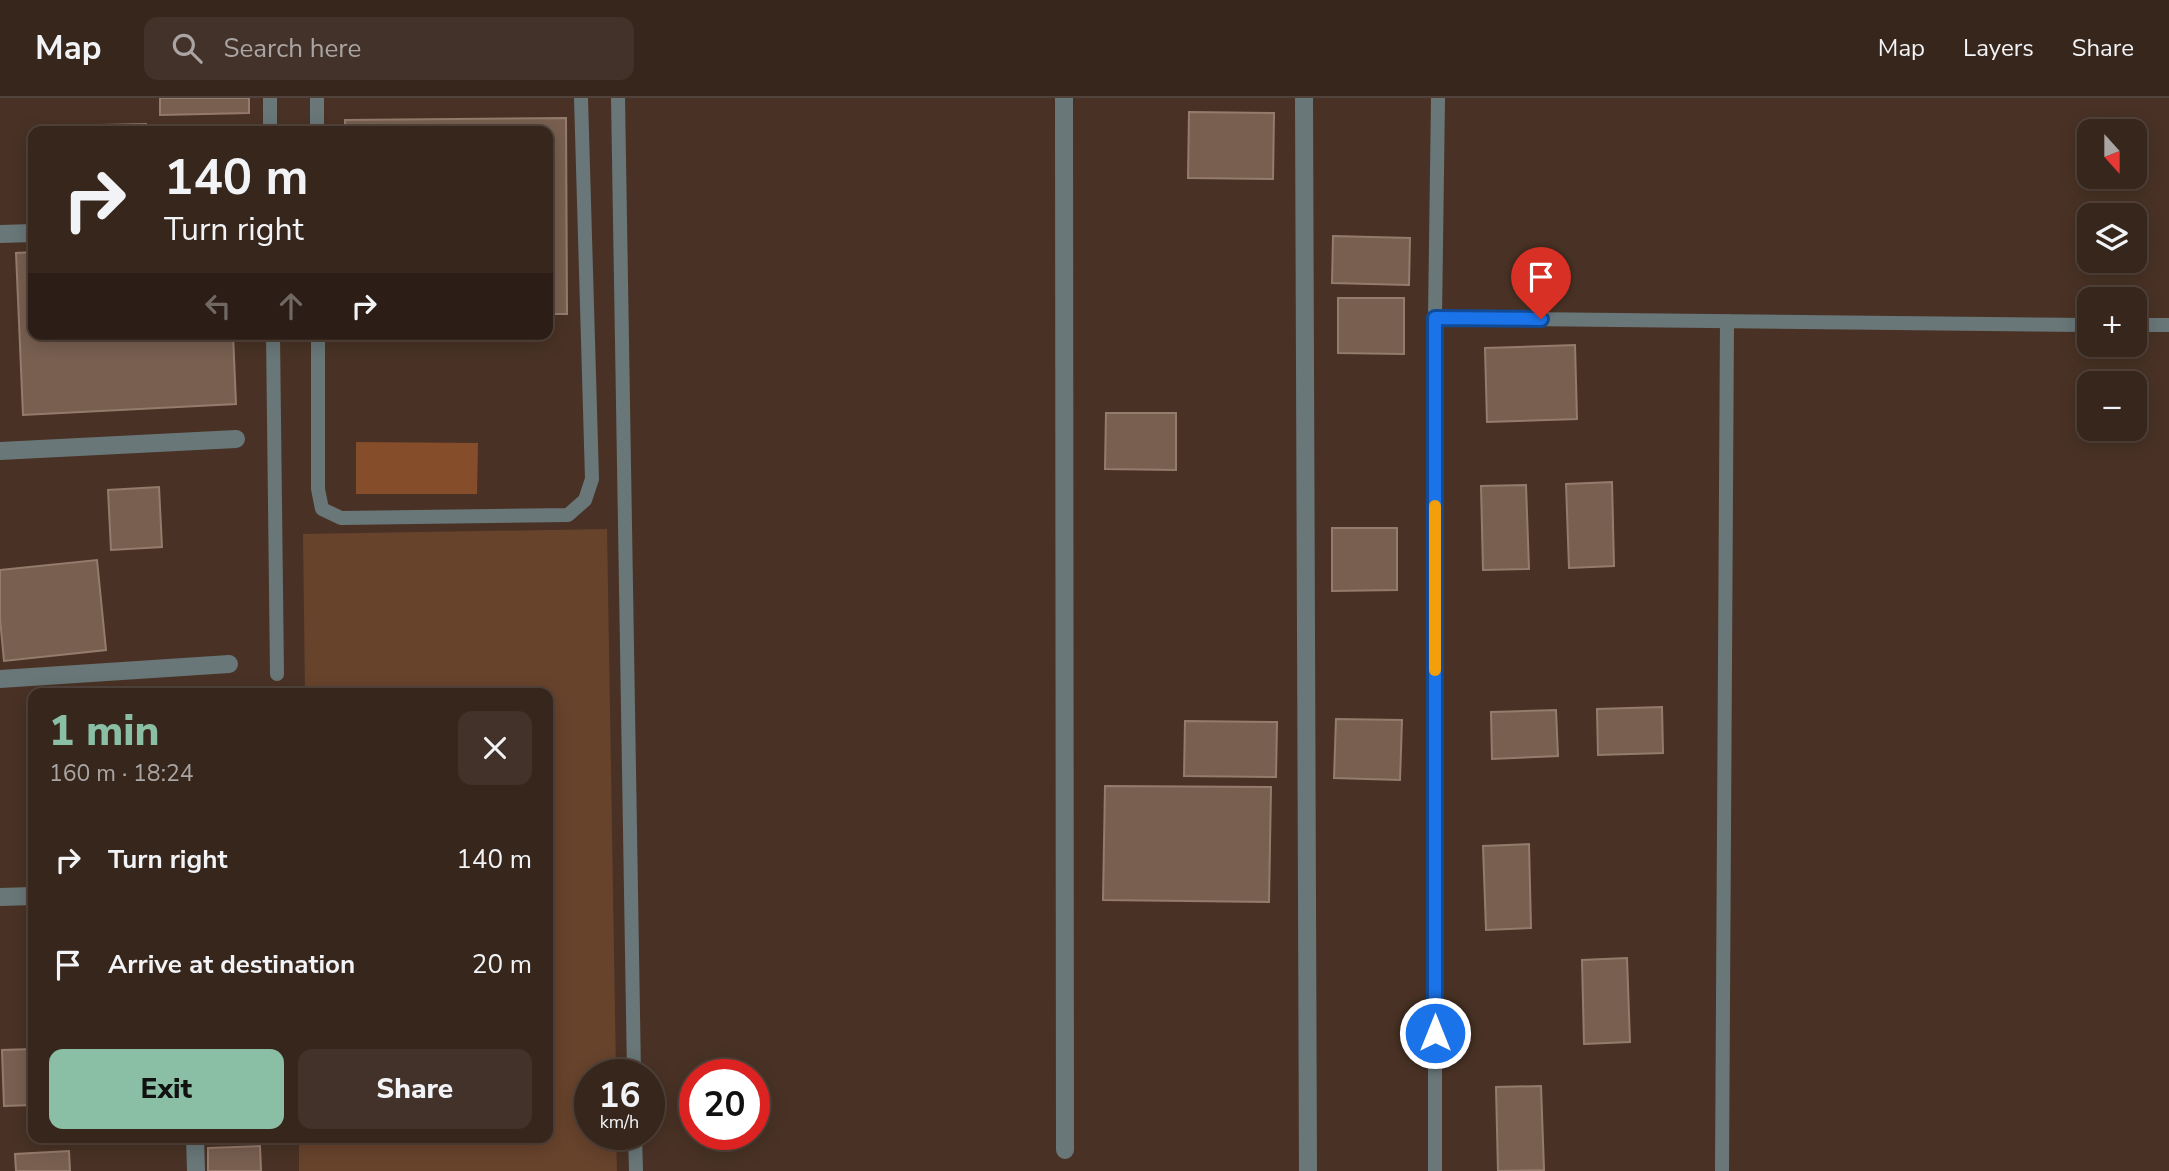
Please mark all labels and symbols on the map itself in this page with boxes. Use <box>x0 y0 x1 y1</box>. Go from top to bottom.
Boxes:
north arrow <box>2077 119 2147 189</box>
pin <box>1511 247 1571 319</box>
position arrow <box>1398 996 1472 1070</box>
speed limit sign: 20 <box>679 1059 770 1150</box>

